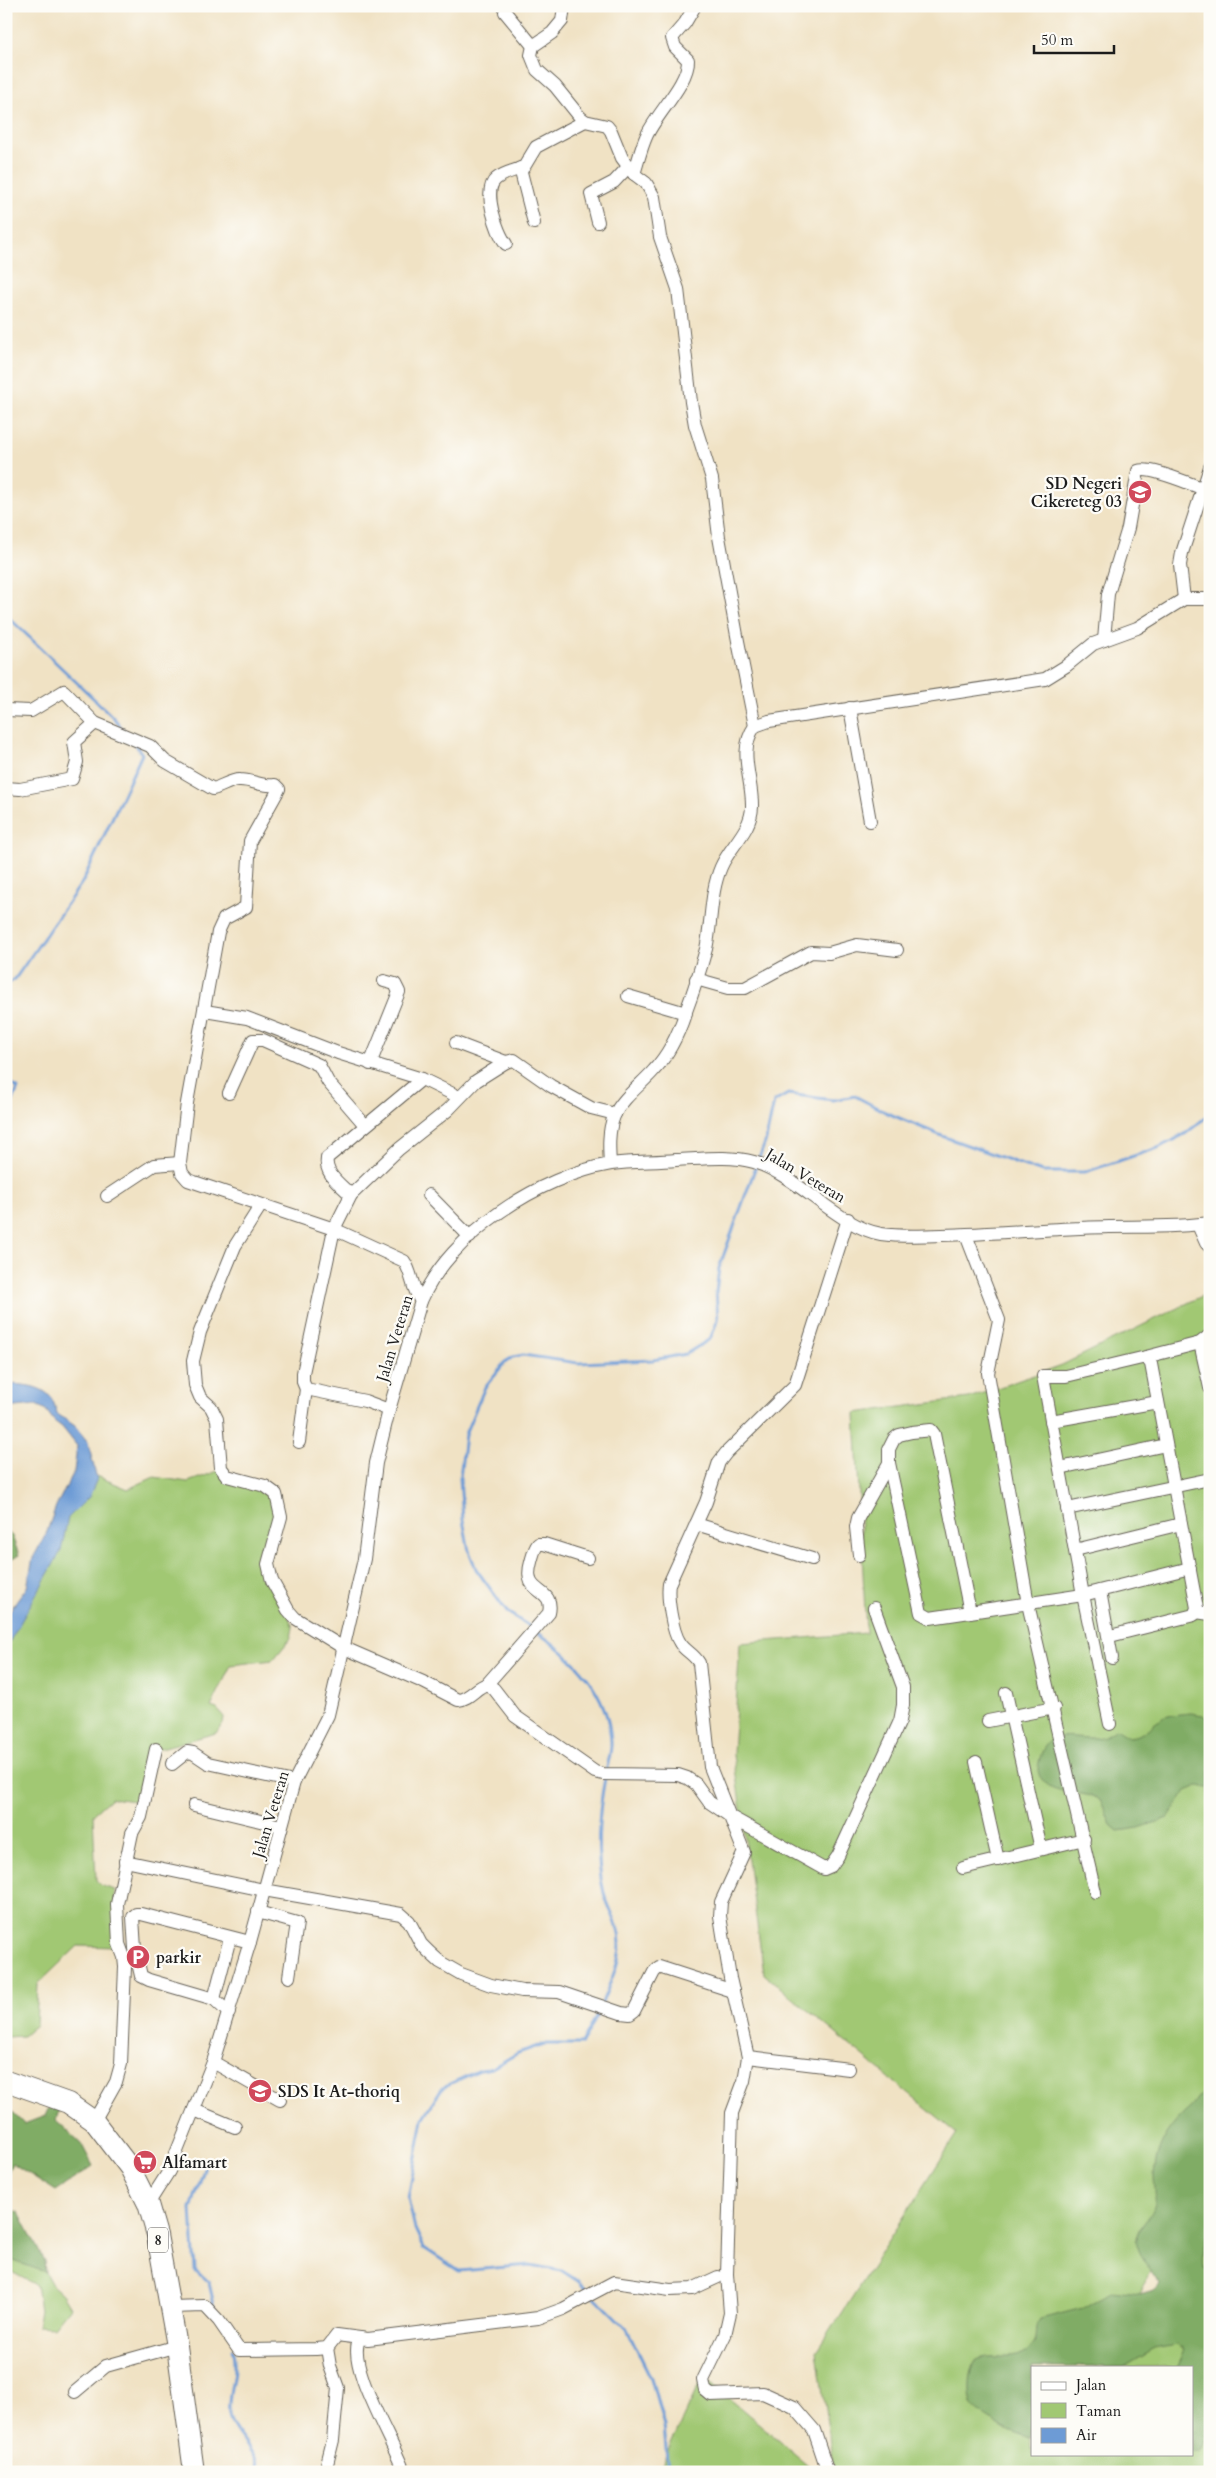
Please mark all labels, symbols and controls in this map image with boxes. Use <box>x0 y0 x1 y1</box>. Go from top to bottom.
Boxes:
scale bar <box>1034 22 1114 54</box>
text: 50 m <box>1041 30 1073 50</box>
place label: SD Negeri Cikereteg 03 <box>1031 473 1122 513</box>
school or university icon: SD Negeri Cikereteg 03 <box>1127 479 1153 505</box>
street label: Jalan Veteran <box>760 1142 850 1208</box>
street label: Jalan Veteran <box>371 1292 419 1386</box>
street label: Jalan Veteran <box>247 1768 295 1862</box>
parking icon: parkir <box>125 1944 151 1970</box>
place label: parkir <box>156 1947 202 1969</box>
school or university icon: SDS It At-thoriq <box>247 2078 273 2104</box>
place label: SDS It At-thoriq <box>278 2081 401 2103</box>
supermarket icon: Alfamart <box>132 2149 158 2175</box>
place label: Alfamart <box>162 2152 227 2174</box>
road number: 8 <box>148 2228 168 2252</box>
legend <box>1031 2366 1194 2456</box>
text: Jalan <box>1074 2375 1107 2395</box>
text: Taman <box>1076 2401 1122 2421</box>
text: Air <box>1076 2425 1097 2445</box>

